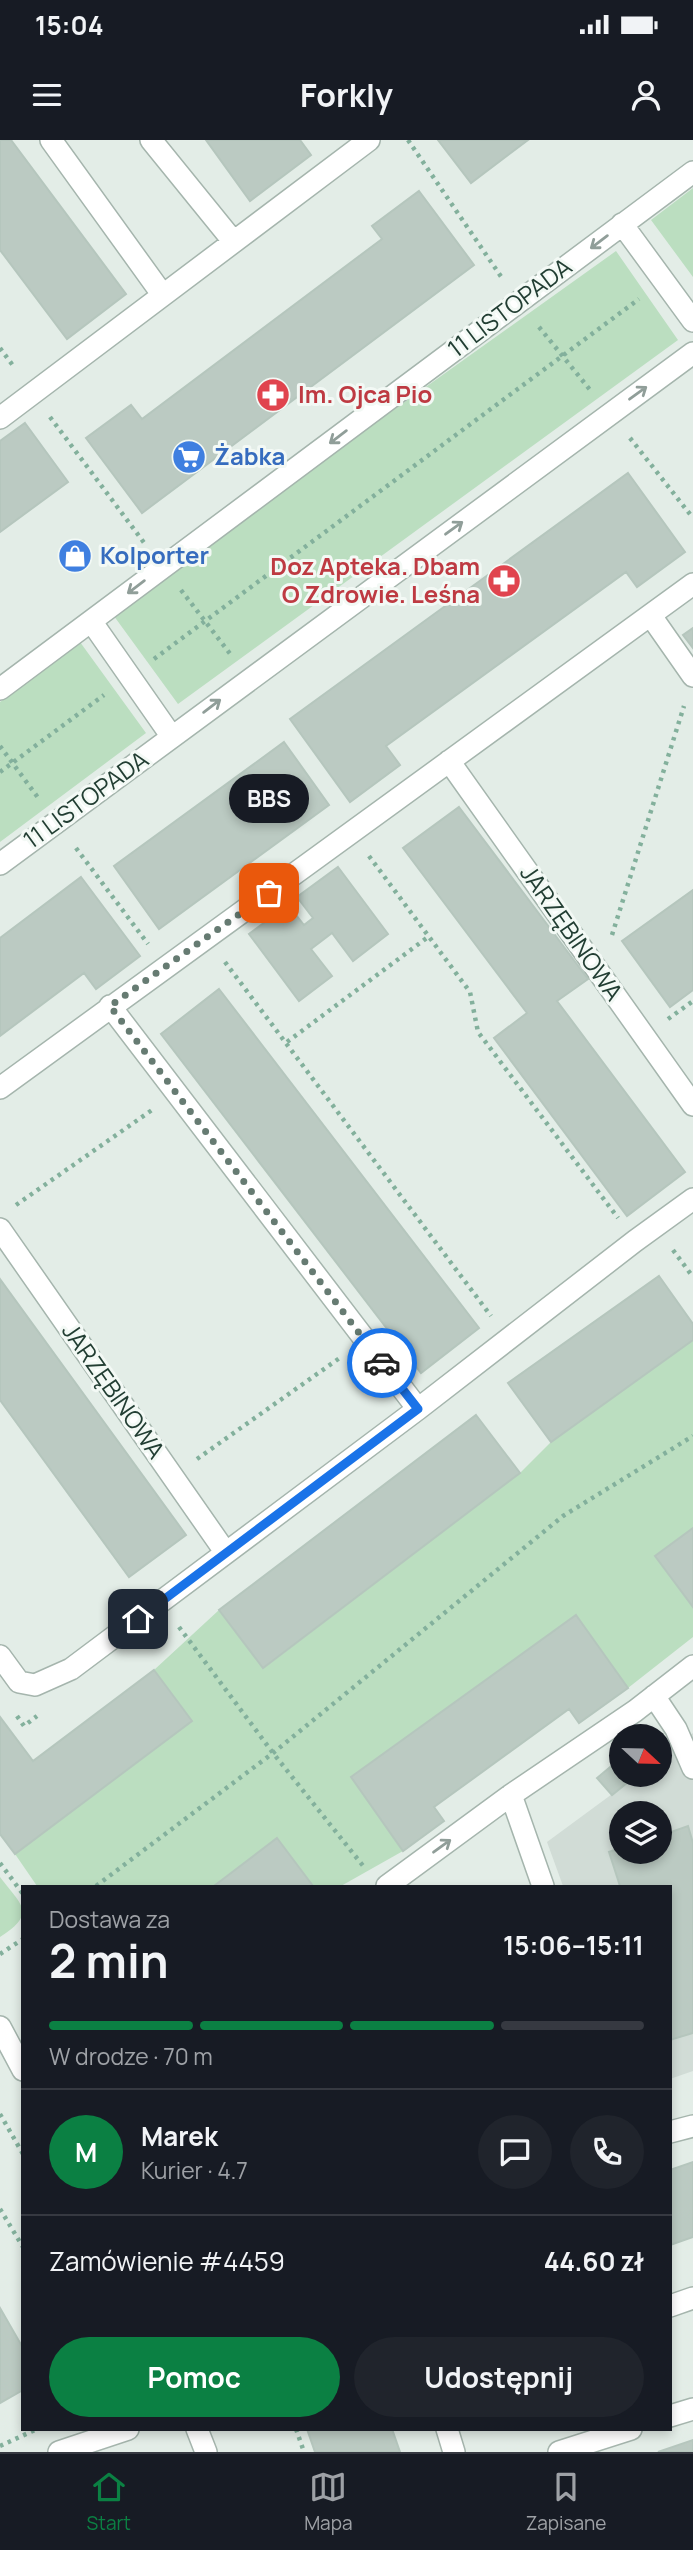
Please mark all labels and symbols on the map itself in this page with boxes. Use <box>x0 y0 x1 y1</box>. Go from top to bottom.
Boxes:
one-way arrow <box>590 235 609 249</box>
street label: 11 LISTOPADA <box>440 249 578 364</box>
pharmacy icon: Im. Ojca Pio <box>254 376 292 414</box>
place label: Im. Ojca Pio <box>298 377 432 410</box>
one-way arrow <box>628 386 647 400</box>
one-way arrow <box>329 429 348 444</box>
supermarket icon: Żabka <box>170 438 208 476</box>
place label: Żabka <box>214 439 285 472</box>
one-way arrow <box>445 520 463 535</box>
shop icon: Kolporter <box>56 537 94 575</box>
place label: Kolporter <box>100 538 209 571</box>
place label: Doz Apteka. Dbam O Zdrowie. Leśna <box>270 549 480 610</box>
pharmacy icon: Doz Apteka. Dbam O Zdrowie. Leśna <box>485 562 523 600</box>
one-way arrow <box>127 580 146 595</box>
one-way arrow <box>203 699 221 714</box>
street label: 11 LISTOPADA <box>16 742 154 855</box>
callout: BBS <box>229 774 309 823</box>
street label: JARZĘBINOWA <box>513 858 631 1007</box>
pin <box>239 863 299 923</box>
street label: JARZĘBINOWA <box>55 1316 173 1465</box>
courier <box>347 1328 417 1398</box>
pin <box>108 1589 168 1649</box>
north arrow <box>609 1724 672 1787</box>
one-way arrow <box>432 1839 451 1853</box>

